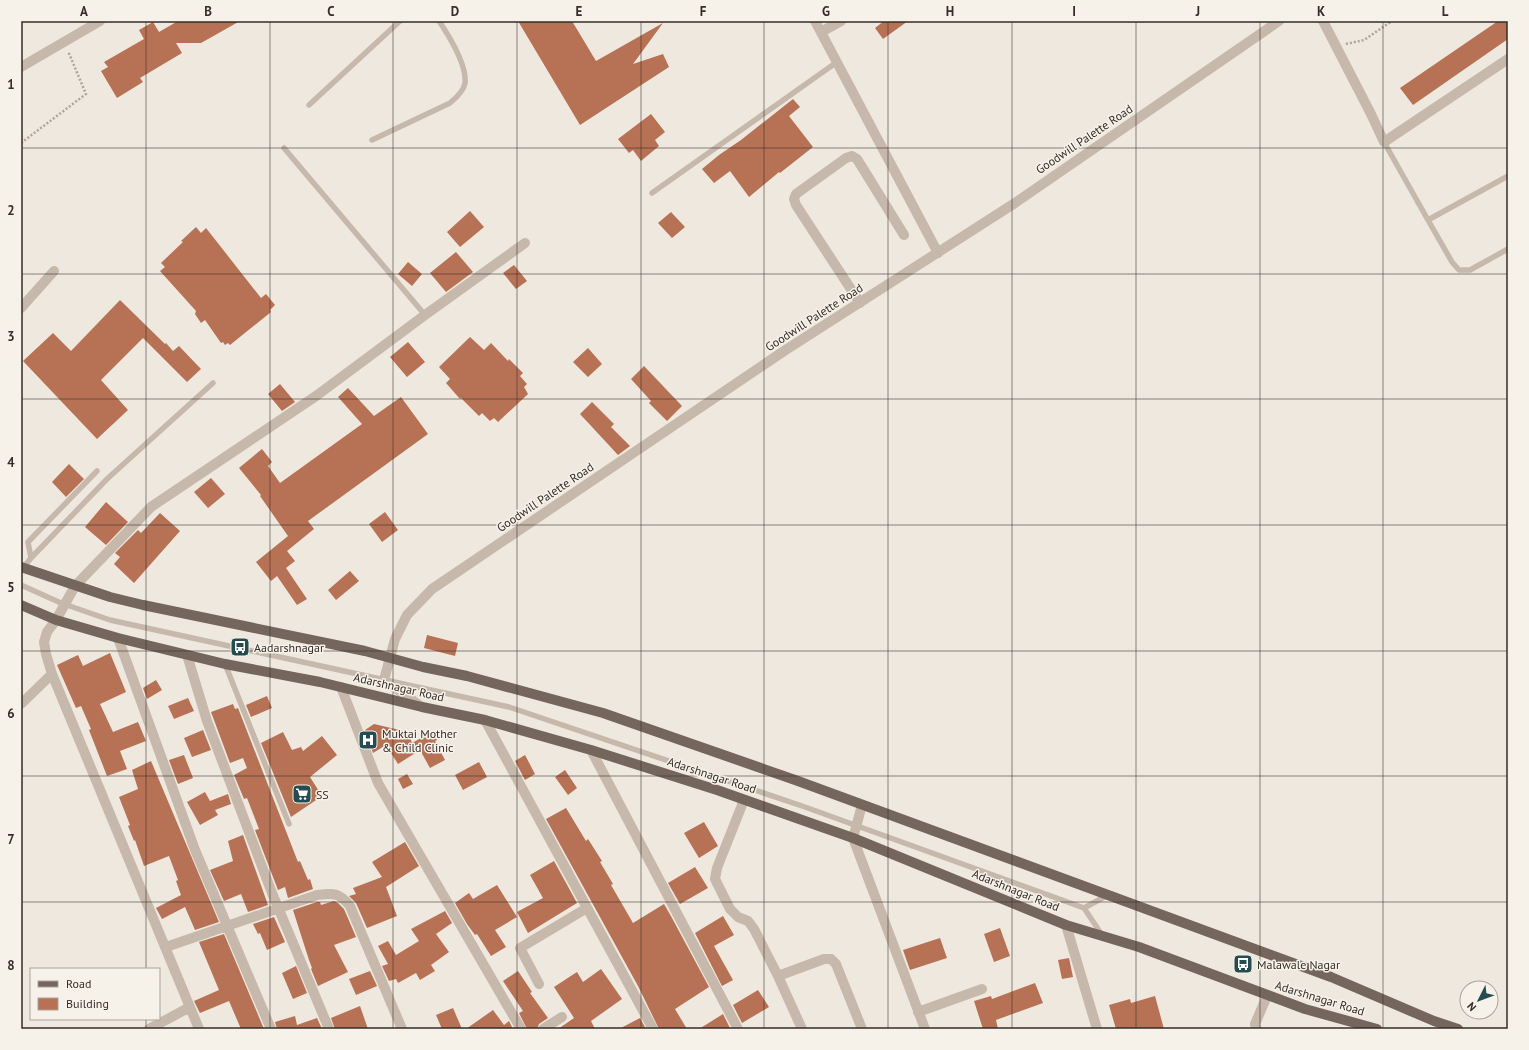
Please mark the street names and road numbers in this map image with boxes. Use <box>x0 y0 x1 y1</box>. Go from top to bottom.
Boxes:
street label: Goodwill Palette Road <box>1033 101 1135 177</box>
street label: Goodwill Palette Road <box>762 280 866 354</box>
street label: Goodwill Palette Road <box>494 459 596 535</box>
street label: Adarshnagar Road <box>352 669 446 705</box>
street label: Adarshnagar Road <box>666 754 758 796</box>
street label: Adarshnagar Road <box>970 866 1062 914</box>
street label: Adarshnagar Road <box>1273 977 1367 1019</box>

